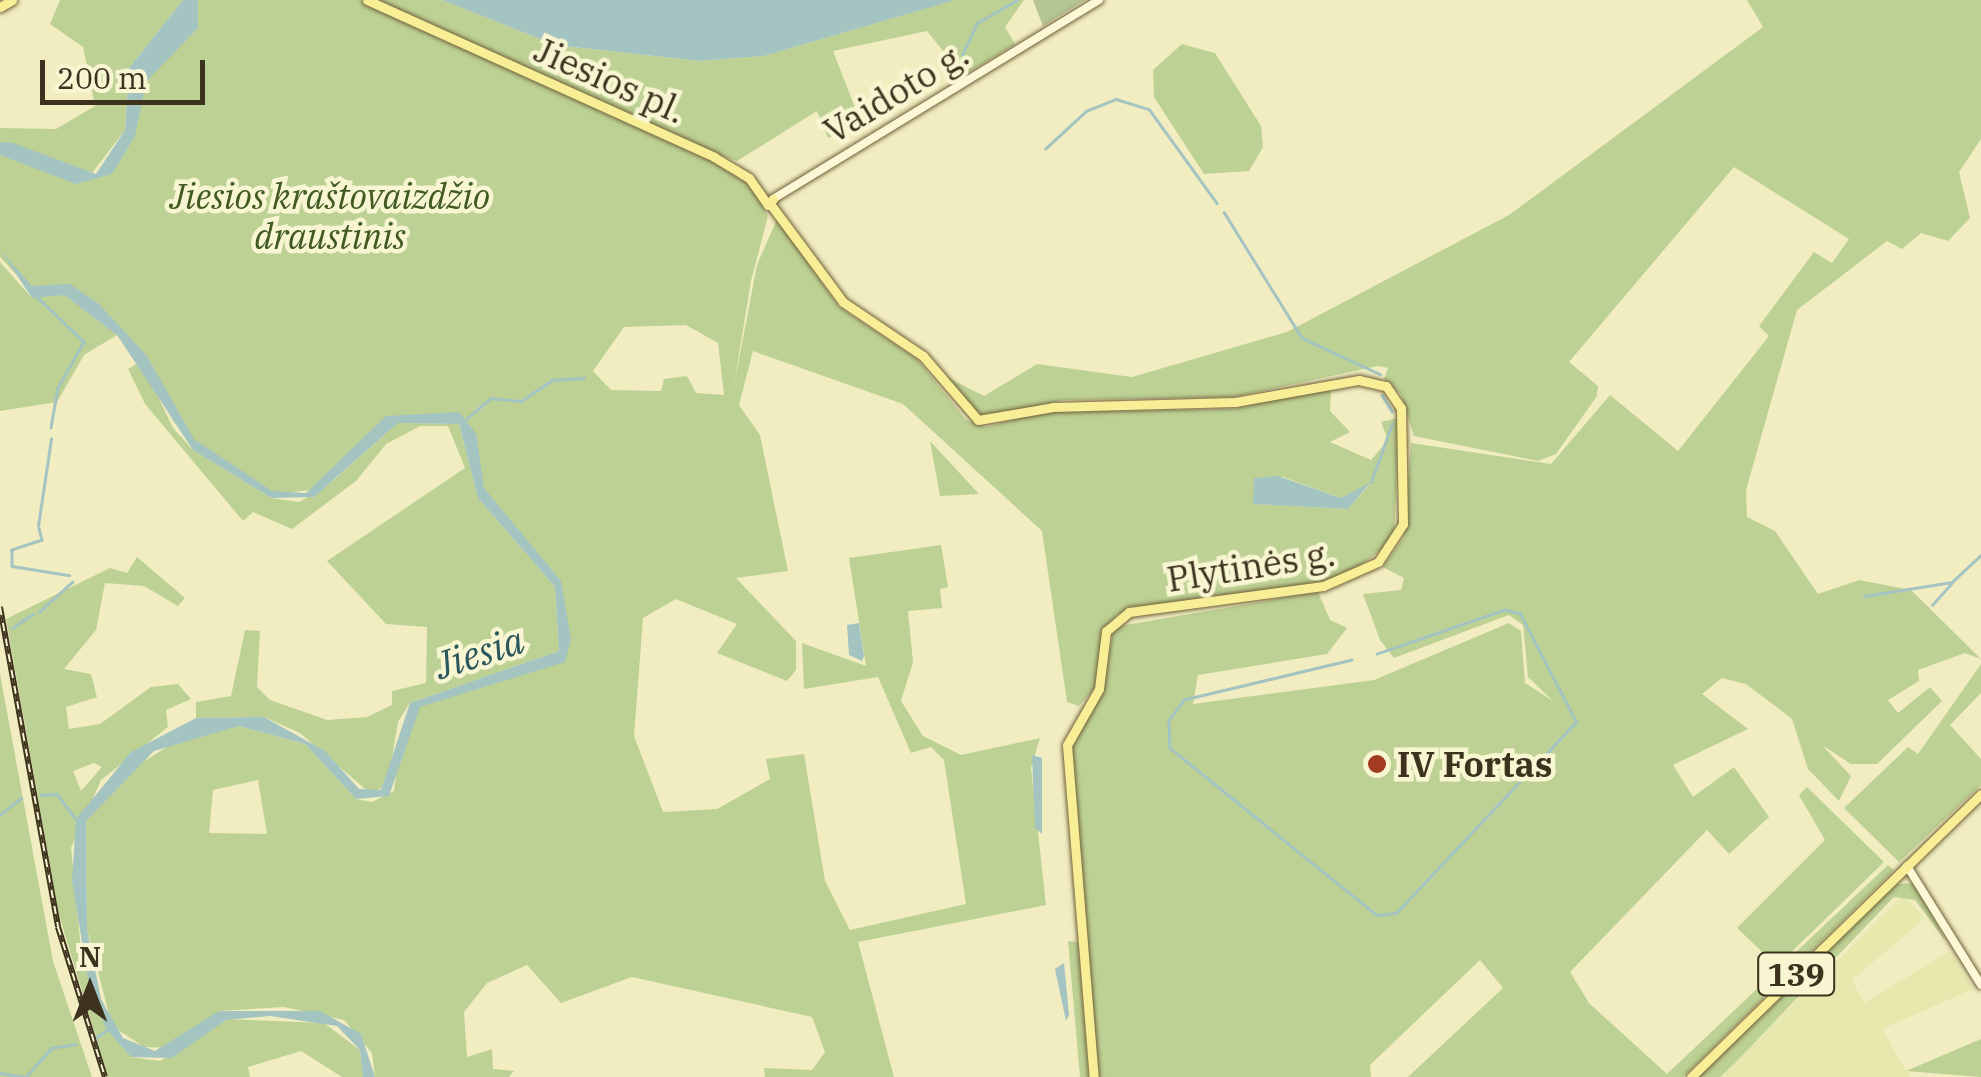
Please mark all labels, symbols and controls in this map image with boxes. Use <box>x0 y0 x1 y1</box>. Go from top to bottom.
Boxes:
street label: Jiesios pl. <box>528 28 692 132</box>
street label: Vaidoto g. <box>816 32 976 152</box>
scale bar <box>45 40 210 102</box>
text: 200 m <box>57 58 147 97</box>
park label: Jiesios kraštovaizdžio draustinis <box>170 175 490 257</box>
street label: Plytinės g. <box>1164 532 1338 600</box>
water label: Jiesia <box>429 616 529 688</box>
place label: IV Fortas <box>1397 743 1552 785</box>
marker: IV Fortas <box>1366 753 1388 775</box>
north arrow <box>40 937 140 1037</box>
text: N <box>79 938 101 975</box>
road number: 139 <box>1756 947 1836 1001</box>

